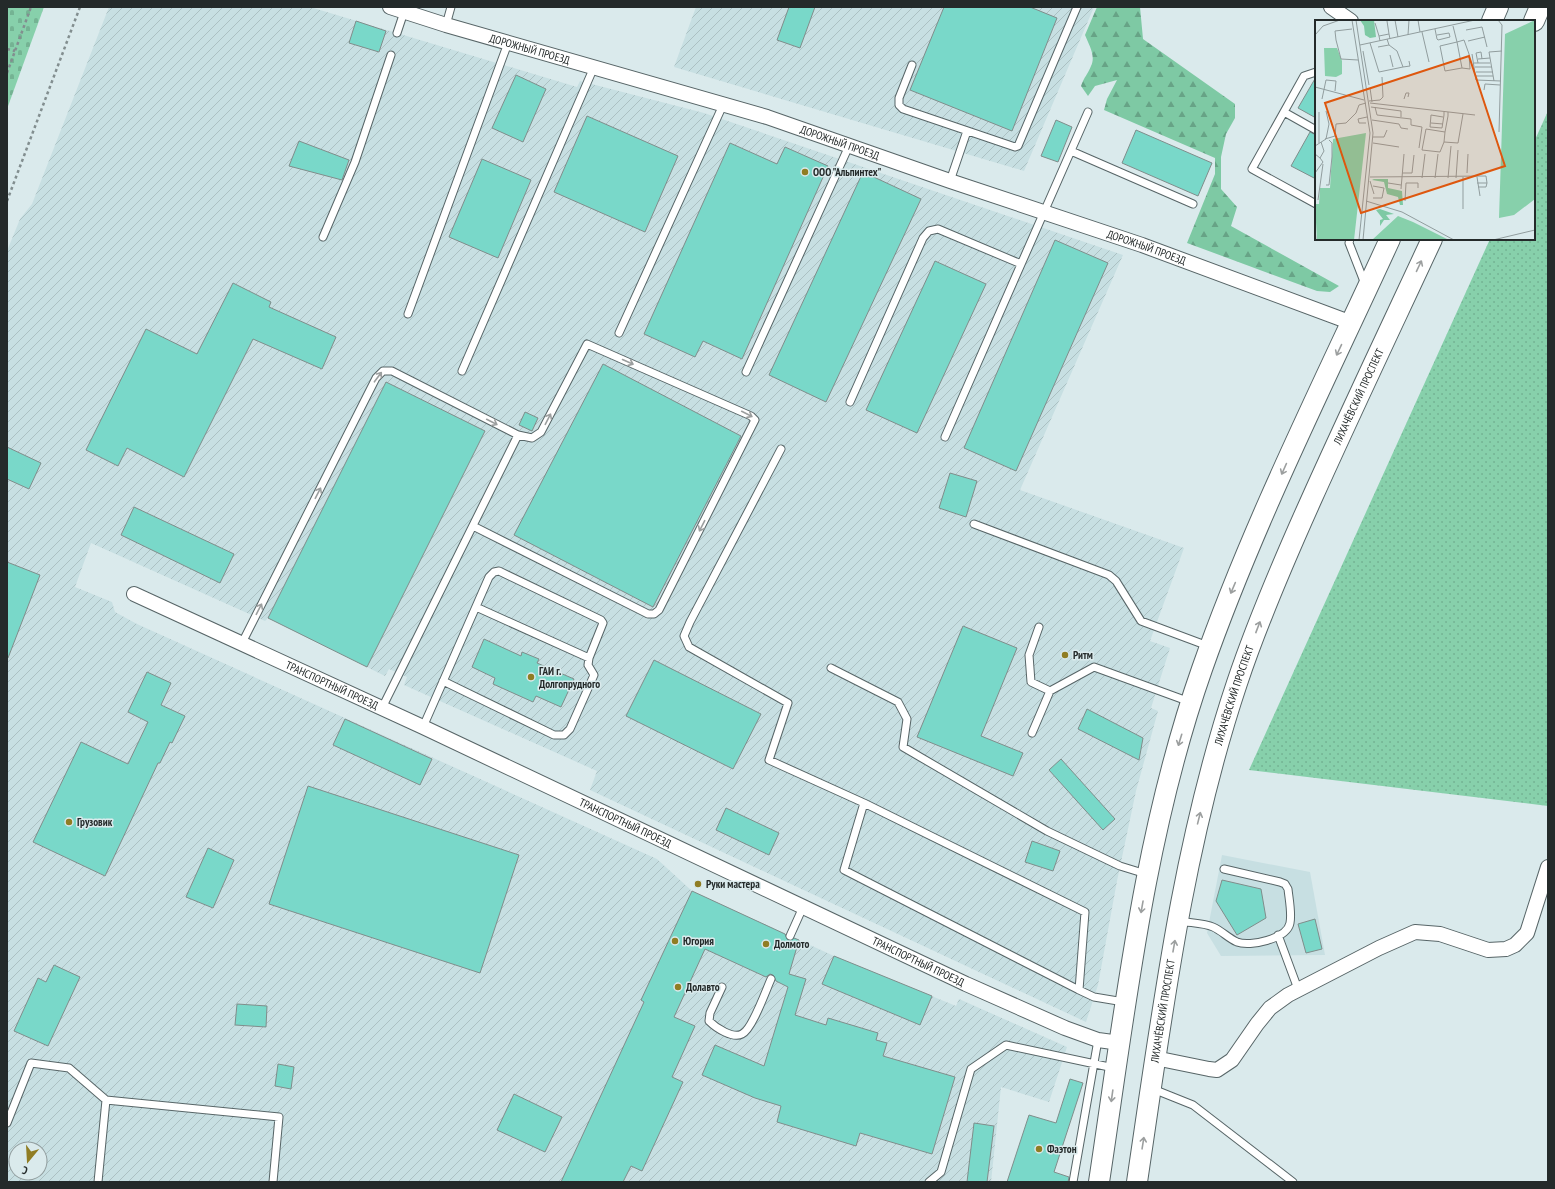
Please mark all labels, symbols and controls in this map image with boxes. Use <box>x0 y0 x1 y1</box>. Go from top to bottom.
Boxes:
inset map <box>1315 20 1535 240</box>
street label: ДОРОЖНЫЙ ПРОЕЗД <box>488 31 572 67</box>
street label: ДОРОЖНЫЙ ПРОЕЗД <box>798 122 881 163</box>
place label: ООО "Альпинтех" <box>813 165 882 179</box>
marker: ООО "Альпинтех" <box>800 167 810 177</box>
street label: ДОРОЖНЫЙ ПРОЕЗД <box>1105 227 1188 268</box>
one-way arrow <box>1416 261 1423 273</box>
one-way arrow <box>1335 344 1342 356</box>
street label: ЛИХАЧЁВСКИЙ ПРОСПЕКТ <box>1330 346 1387 448</box>
one-way arrow <box>621 358 633 366</box>
one-way arrow <box>373 372 382 383</box>
one-way arrow <box>741 411 753 418</box>
one-way arrow <box>545 414 552 426</box>
one-way arrow <box>486 419 498 426</box>
one-way arrow <box>1280 462 1287 474</box>
one-way arrow <box>315 487 322 499</box>
one-way arrow <box>698 520 705 532</box>
one-way arrow <box>1228 581 1236 593</box>
one-way arrow <box>256 603 263 615</box>
one-way arrow <box>1254 622 1262 634</box>
street label: ЛИХАЧЁВСКИЙ ПРОСПЕКТ <box>1211 643 1257 748</box>
place label: Ритм <box>1073 648 1093 662</box>
marker: Ритм <box>1060 650 1070 660</box>
street label: ТРАНСПОРТНЫЙ ПРОЕЗД <box>284 658 381 712</box>
place label: ГАИ г. Долгопрудного <box>539 664 600 691</box>
marker: ГАИ г. Долгопрудного <box>526 672 536 682</box>
one-way arrow <box>1176 733 1183 746</box>
street label: ТРАНСПОРТНЫЙ ПРОЕЗД <box>577 795 674 851</box>
one-way arrow <box>1195 812 1203 825</box>
place label: Грузовик <box>77 815 113 829</box>
marker: Грузовик <box>64 817 74 827</box>
place label: Руки мастера <box>706 877 760 891</box>
marker: Руки мастера <box>693 879 703 889</box>
one-way arrow <box>1138 901 1146 914</box>
place label: Югория <box>683 934 714 948</box>
street label: ТРАНСПОРТНЫЙ ПРОЕЗД <box>870 934 967 989</box>
marker: Югория <box>670 936 680 946</box>
place label: Долмото <box>774 937 810 951</box>
marker: Долмото <box>761 939 771 949</box>
one-way arrow <box>1170 940 1178 953</box>
street label: ЛИХАЧЁВСКИЙ ПРОСПЕКТ <box>1147 958 1178 1065</box>
place label: Долавто <box>686 980 720 994</box>
marker: Долавто <box>673 982 683 992</box>
one-way arrow <box>1108 1089 1116 1102</box>
one-way arrow <box>1139 1137 1147 1150</box>
north arrow <box>8 1141 48 1181</box>
place label: Фаэтон <box>1047 1142 1077 1156</box>
marker: Фаэтон <box>1034 1144 1044 1154</box>
text: С <box>20 1163 29 1178</box>

